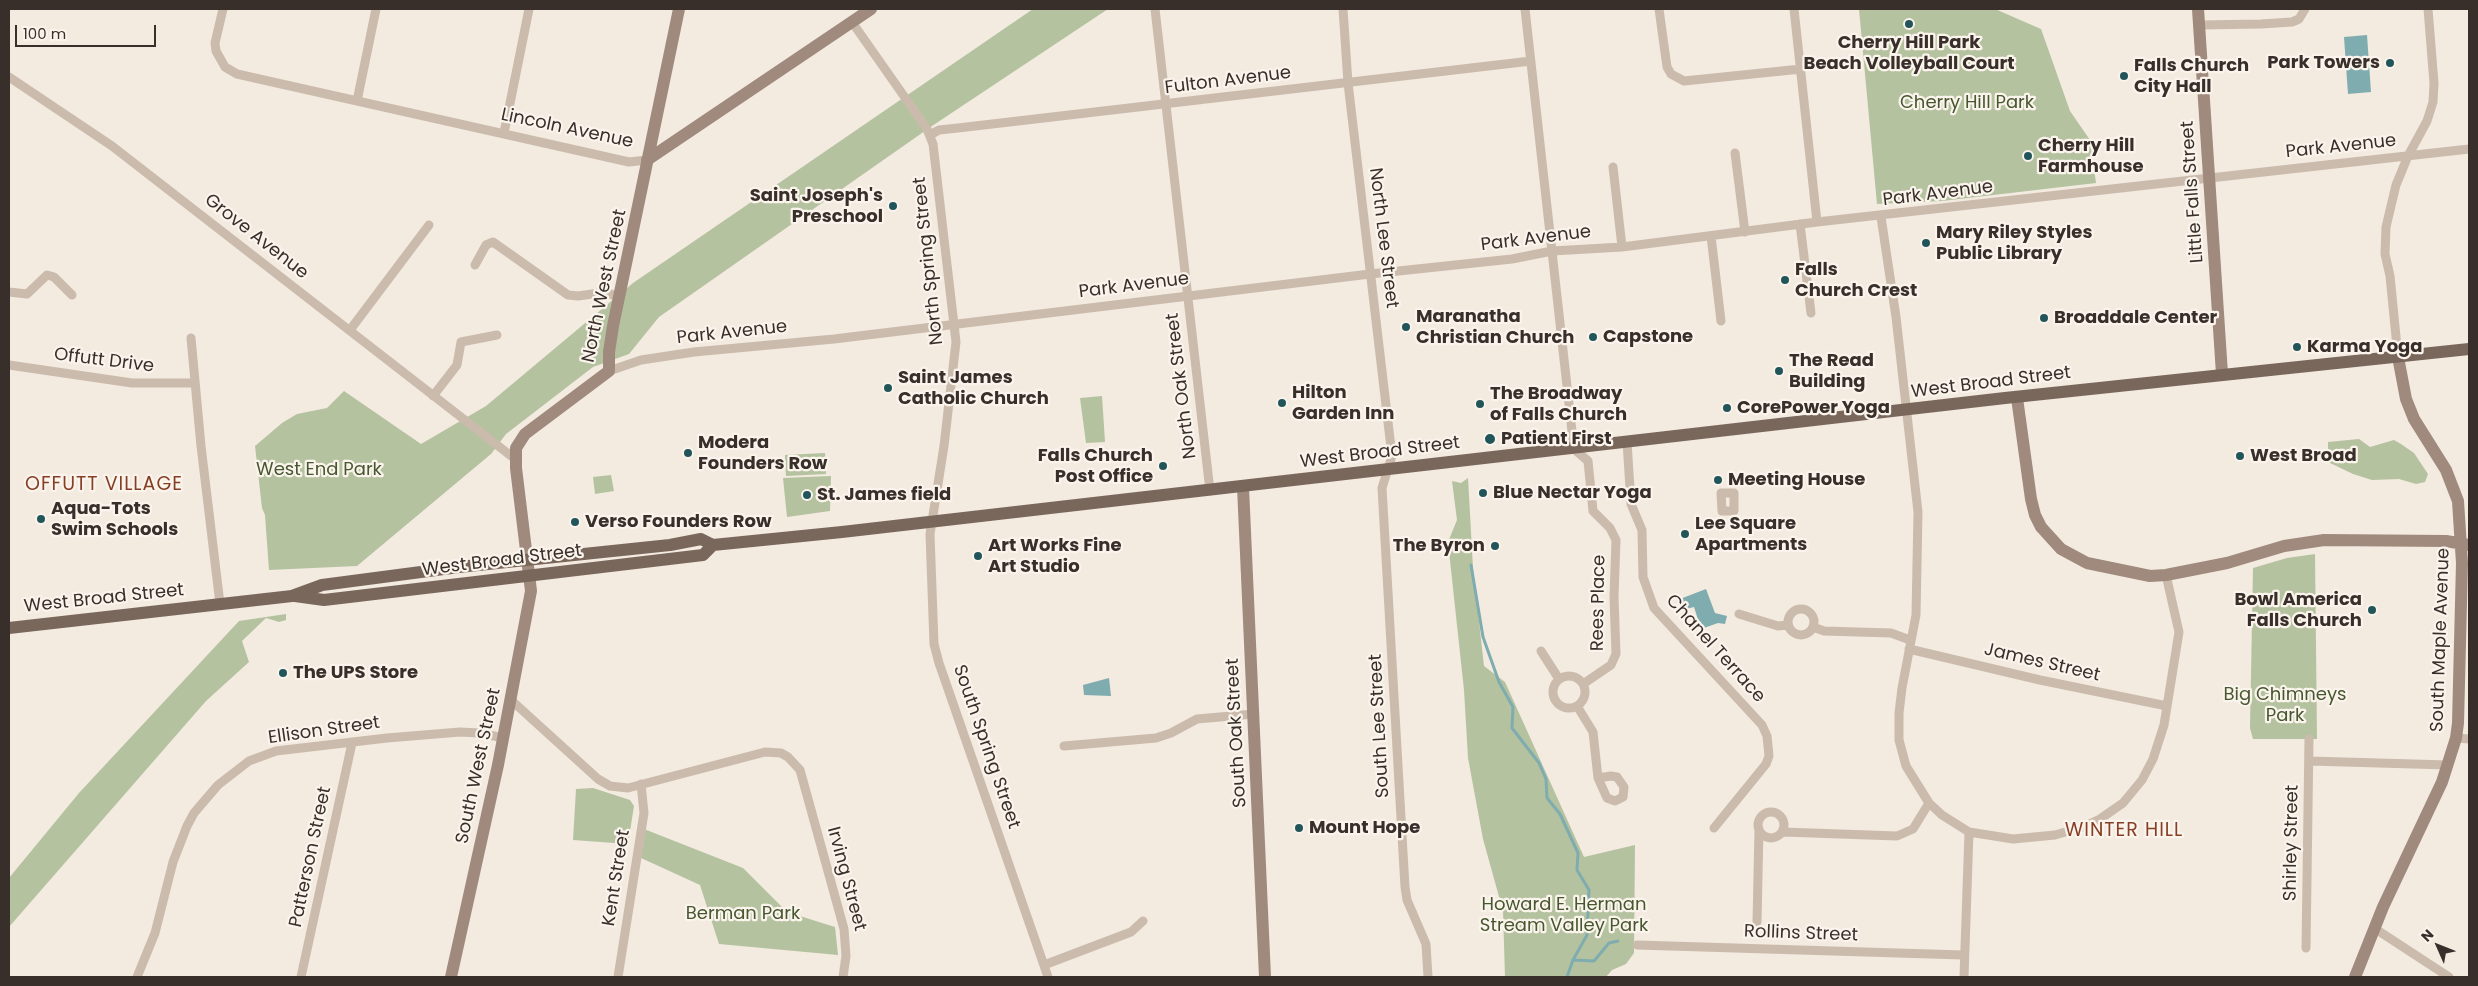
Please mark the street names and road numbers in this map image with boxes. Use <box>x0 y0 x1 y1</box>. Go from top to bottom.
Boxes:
street label: Fulton Avenue <box>1164 63 1292 99</box>
street label: Lincoln Avenue <box>499 104 635 154</box>
street label: Little Falls Street <box>2177 120 2209 264</box>
street label: Park Avenue <box>2285 130 2397 164</box>
street label: North Lee Street <box>1364 167 1402 309</box>
street label: North Spring Street <box>909 176 949 346</box>
street label: Park Avenue <box>1882 177 1994 211</box>
street label: Grove Avenue <box>200 190 312 284</box>
street label: North West Street <box>578 207 632 365</box>
street label: Park Avenue <box>1480 222 1592 256</box>
street label: Park Avenue <box>1078 269 1190 303</box>
street label: North Oak Street <box>1162 312 1202 460</box>
street label: Park Avenue <box>676 316 788 350</box>
street label: Offutt Drive <box>53 344 155 378</box>
street label: West Broad Street <box>1910 362 2072 404</box>
street label: West Broad Street <box>1299 432 1461 474</box>
street label: West Broad Street <box>421 540 583 582</box>
street label: South Maple Avenue <box>2427 548 2455 732</box>
street label: Rees Place <box>1587 555 1611 651</box>
street label: West Broad Street <box>23 580 185 618</box>
street label: Chanel Terrace <box>1661 590 1769 708</box>
street label: James Street <box>1982 639 2102 687</box>
street label: South Lee Street <box>1365 653 1395 799</box>
street label: South Oak Street <box>1222 658 1252 808</box>
street label: South Spring Street <box>948 662 1024 832</box>
street label: South West Street <box>452 686 506 846</box>
street label: Ellison Street <box>267 712 381 750</box>
street label: Patterson Street <box>286 785 336 929</box>
street label: Shirley Street <box>2280 785 2304 901</box>
street label: Irving Street <box>822 825 870 933</box>
street label: Kent Street <box>599 828 635 928</box>
street label: Rollins Street <box>1744 921 1858 947</box>

